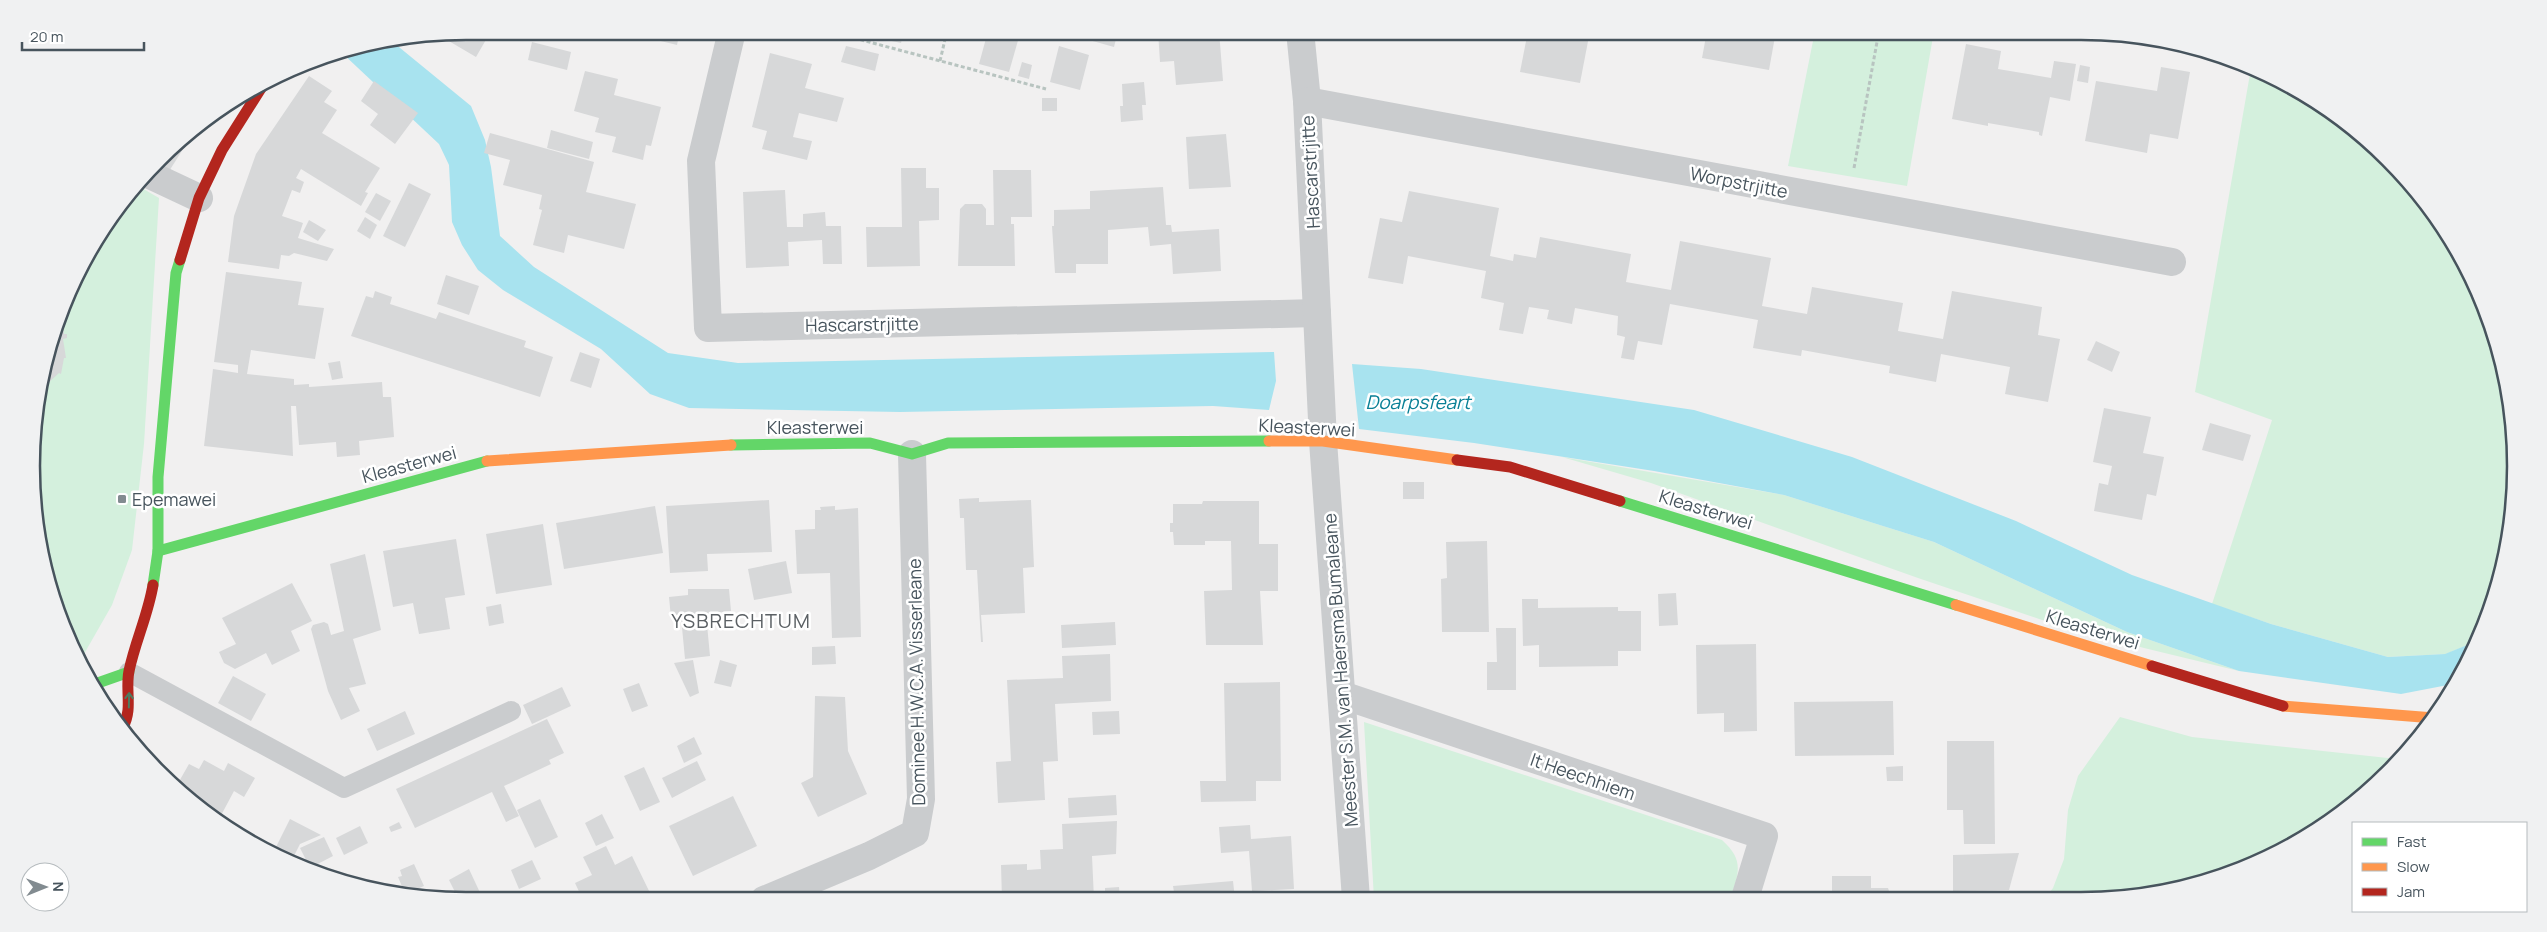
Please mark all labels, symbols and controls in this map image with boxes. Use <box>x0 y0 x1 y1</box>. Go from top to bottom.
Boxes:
scale bar <box>22 20 145 52</box>
text: 20 m <box>30 26 63 47</box>
street label: Hascarstrjitte <box>1295 115 1325 229</box>
street label: Worpstrjitte <box>1688 161 1790 203</box>
street label: Hascarstrjitte <box>805 311 919 337</box>
water label: Doarpsfeart <box>1366 389 1473 415</box>
street label: Kleasterwei <box>1258 412 1356 442</box>
street label: Kleasterwei <box>767 415 863 439</box>
street label: Kleasterwei <box>359 440 459 488</box>
street label: Kleasterwei <box>1656 483 1756 535</box>
place label: Epemawei <box>132 487 216 511</box>
marker: Epemawei <box>116 493 128 505</box>
street label: Meester S.M. van Haersma Bumaleane <box>1317 512 1363 828</box>
street label: Dominee H.W.C.A. Visserleane <box>902 558 930 806</box>
street label: Kleasterwei <box>2043 603 2143 655</box>
district label: YSBRECHTUM <box>671 607 811 634</box>
one-way arrow <box>124 693 134 709</box>
street label: It Heechhiem <box>1527 747 1639 805</box>
legend <box>2352 822 2527 912</box>
text: Fast <box>2397 831 2426 852</box>
text: Slow <box>2397 856 2430 877</box>
north arrow <box>20 862 70 912</box>
text: Jam <box>2397 881 2425 902</box>
text: N <box>49 882 68 892</box>

